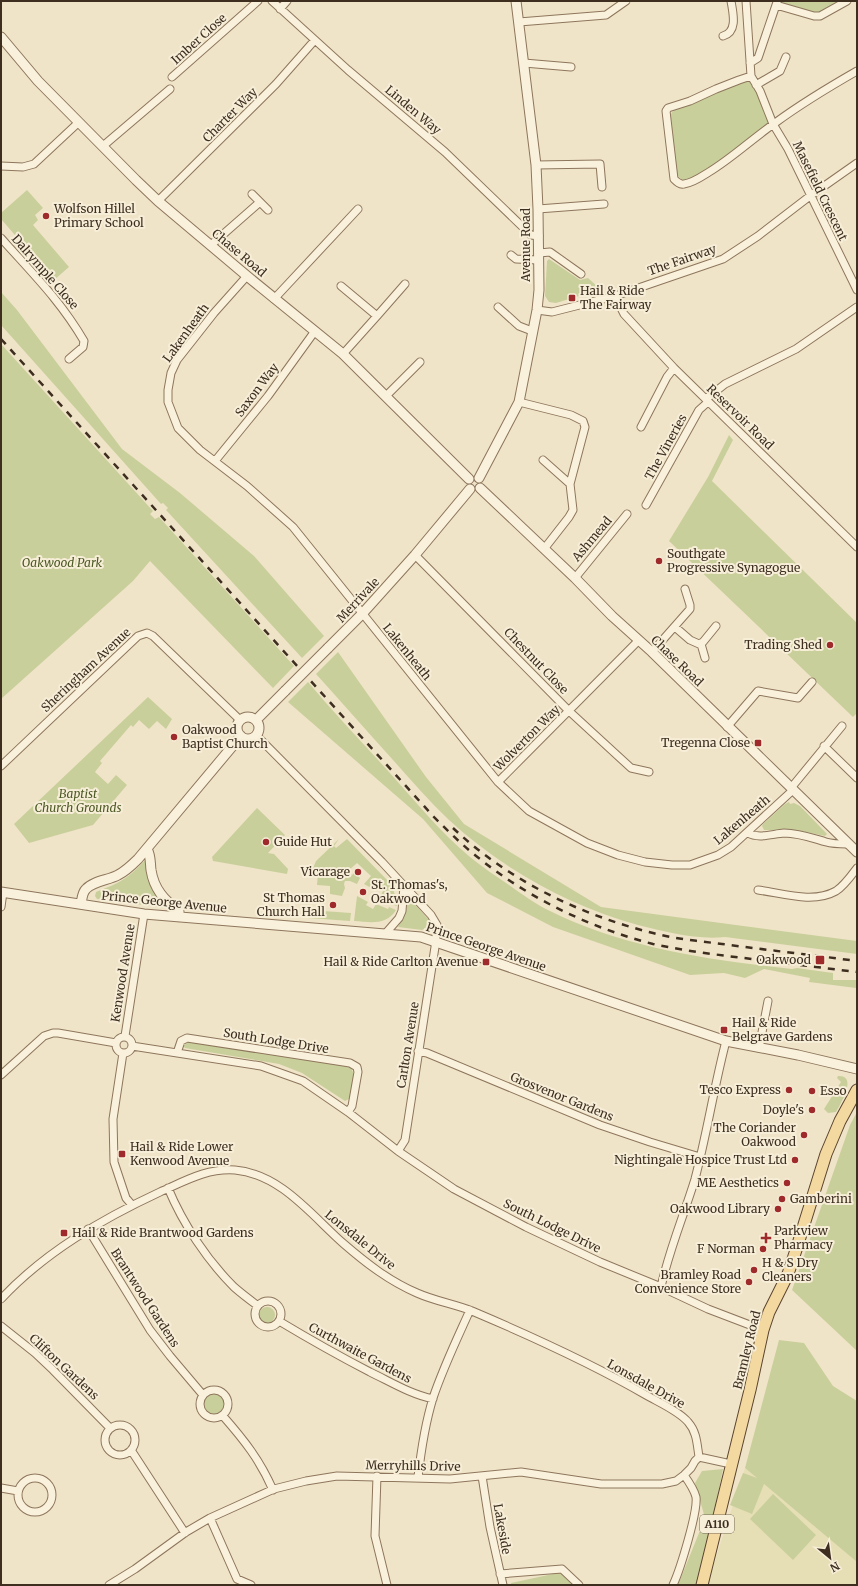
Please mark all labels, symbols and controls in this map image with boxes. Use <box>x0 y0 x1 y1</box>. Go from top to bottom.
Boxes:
street label: Imber Close <box>168 10 229 67</box>
street label: Linden Way <box>382 82 444 137</box>
street label: Charter Way <box>199 84 260 145</box>
street label: Masefield Crescent <box>790 139 851 243</box>
place label: Wolfson Hillel Primary School <box>53 201 144 230</box>
street label: Avenue Road <box>518 208 533 283</box>
marker: Wolfson Hillel Primary School <box>41 211 51 221</box>
street label: Chase Road <box>209 226 270 280</box>
street label: Dalrymple Close <box>9 231 82 312</box>
street label: The Fairway <box>646 241 718 278</box>
place label: Hail & Ride The Fairway <box>580 283 652 312</box>
marker: Hail & Ride The Fairway <box>567 293 577 303</box>
street label: Lakenheath <box>159 300 212 365</box>
street label: Saxon Way <box>232 360 282 419</box>
street label: Reservoir Road <box>704 381 777 452</box>
street label: The Vineries <box>641 411 690 482</box>
street label: Ashmead <box>568 513 615 565</box>
place label: Southgate Progressive Synagogue <box>667 546 800 575</box>
park label: Oakwood Park <box>22 555 103 570</box>
marker: Southgate Progressive Synagogue <box>654 556 664 566</box>
street label: Merrivale <box>333 574 382 625</box>
street label: Lakenheath <box>380 620 435 683</box>
street label: Sheringham Avenue <box>38 624 133 715</box>
street label: Chestnut Close <box>501 624 572 697</box>
street label: Chase Road <box>648 632 706 689</box>
place label: Trading Shed <box>744 637 822 652</box>
marker: Trading Shed <box>825 640 835 650</box>
street label: Wolverton Way <box>490 702 563 774</box>
place label: Oakwood Baptist Church <box>182 722 268 751</box>
marker: Oakwood Baptist Church <box>169 732 179 742</box>
place label: Tregenna Close <box>661 735 750 750</box>
marker: Tregenna Close <box>753 738 763 748</box>
park label: Baptist Church Grounds <box>34 786 122 815</box>
street label: Lakenheath <box>711 792 773 847</box>
place label: Guide Hut <box>274 834 332 849</box>
marker: Guide Hut <box>261 837 271 847</box>
place label: Vicarage <box>300 864 350 879</box>
marker: Vicarage <box>353 867 363 877</box>
place label: St. Thomas's, Oakwood <box>371 877 448 906</box>
street label: Prince George Avenue <box>101 887 227 916</box>
marker: St. Thomas's, Oakwood <box>358 887 368 897</box>
place label: St Thomas Church Hall <box>257 890 325 919</box>
marker: St Thomas Church Hall <box>328 900 338 910</box>
street label: Prince George Avenue <box>424 919 548 974</box>
street label: Kenwood Avenue <box>107 923 138 1023</box>
place label: Oakwood <box>756 952 811 967</box>
place label: Hail & Ride Carlton Avenue <box>324 954 478 969</box>
marker: Oakwood <box>814 954 826 966</box>
marker: Hail & Ride Carlton Avenue <box>481 957 491 967</box>
street label: Carlton Avenue <box>393 1001 422 1089</box>
place label: Hail & Ride Belgrave Gardens <box>732 1015 833 1044</box>
street label: South Lodge Drive <box>222 1025 330 1056</box>
marker: Hail & Ride Belgrave Gardens <box>719 1025 729 1035</box>
street label: Grosvenor Gardens <box>508 1069 616 1124</box>
place label: Tesco Express <box>699 1082 781 1097</box>
place label: Esso <box>820 1083 847 1098</box>
marker: Tesco Express <box>784 1085 794 1095</box>
marker: Esso <box>807 1086 817 1096</box>
place label: Doyle's <box>763 1102 804 1117</box>
marker: Doyle's <box>807 1105 817 1115</box>
place label: The Coriander Oakwood <box>713 1120 797 1149</box>
marker: The Coriander Oakwood <box>799 1130 809 1140</box>
place label: Hail & Ride Lower Kenwood Avenue <box>130 1139 234 1168</box>
marker: Hail & Ride Lower Kenwood Avenue <box>117 1149 127 1159</box>
place label: Nightingale Hospice Trust Ltd <box>614 1152 787 1167</box>
marker: Nightingale Hospice Trust Ltd <box>790 1155 800 1165</box>
place label: ME Aesthetics <box>697 1175 779 1190</box>
marker: ME Aesthetics <box>782 1178 792 1188</box>
place label: Gamberini <box>790 1191 852 1206</box>
marker: Gamberini <box>777 1194 787 1204</box>
street label: South Lodge Drive <box>501 1195 603 1256</box>
place label: Oakwood Library <box>670 1201 770 1216</box>
marker: Oakwood Library <box>773 1204 783 1214</box>
street label: Lonsdale Drive <box>322 1207 399 1273</box>
place label: Parkview Pharmacy <box>774 1223 833 1252</box>
place label: Hail & Ride Brantwood Gardens <box>72 1225 254 1240</box>
marker: Hail & Ride Brantwood Gardens <box>59 1228 69 1238</box>
marker: Parkview Pharmacy <box>761 1233 771 1243</box>
place label: F Norman <box>697 1241 755 1256</box>
marker: F Norman <box>758 1244 768 1254</box>
street label: Brantwood Gardens <box>108 1246 183 1350</box>
place label: H & S Dry Cleaners <box>762 1255 818 1284</box>
marker: H & S Dry Cleaners <box>749 1265 759 1275</box>
place label: Bramley Road Convenience Store <box>635 1267 741 1296</box>
marker: Bramley Road Convenience Store <box>744 1277 754 1287</box>
street label: Bramley Road <box>729 1309 764 1391</box>
street label: Curthwaite Gardens <box>306 1319 414 1386</box>
street label: Clifton Gardens <box>26 1331 102 1403</box>
street label: Lonsdale Drive <box>605 1356 688 1411</box>
street label: Merryhills Drive <box>365 1457 461 1474</box>
street label: Lakeside <box>491 1502 514 1555</box>
road number: A110 <box>700 1515 734 1533</box>
north arrow <box>810 1538 850 1578</box>
text: N <box>827 1559 842 1575</box>

